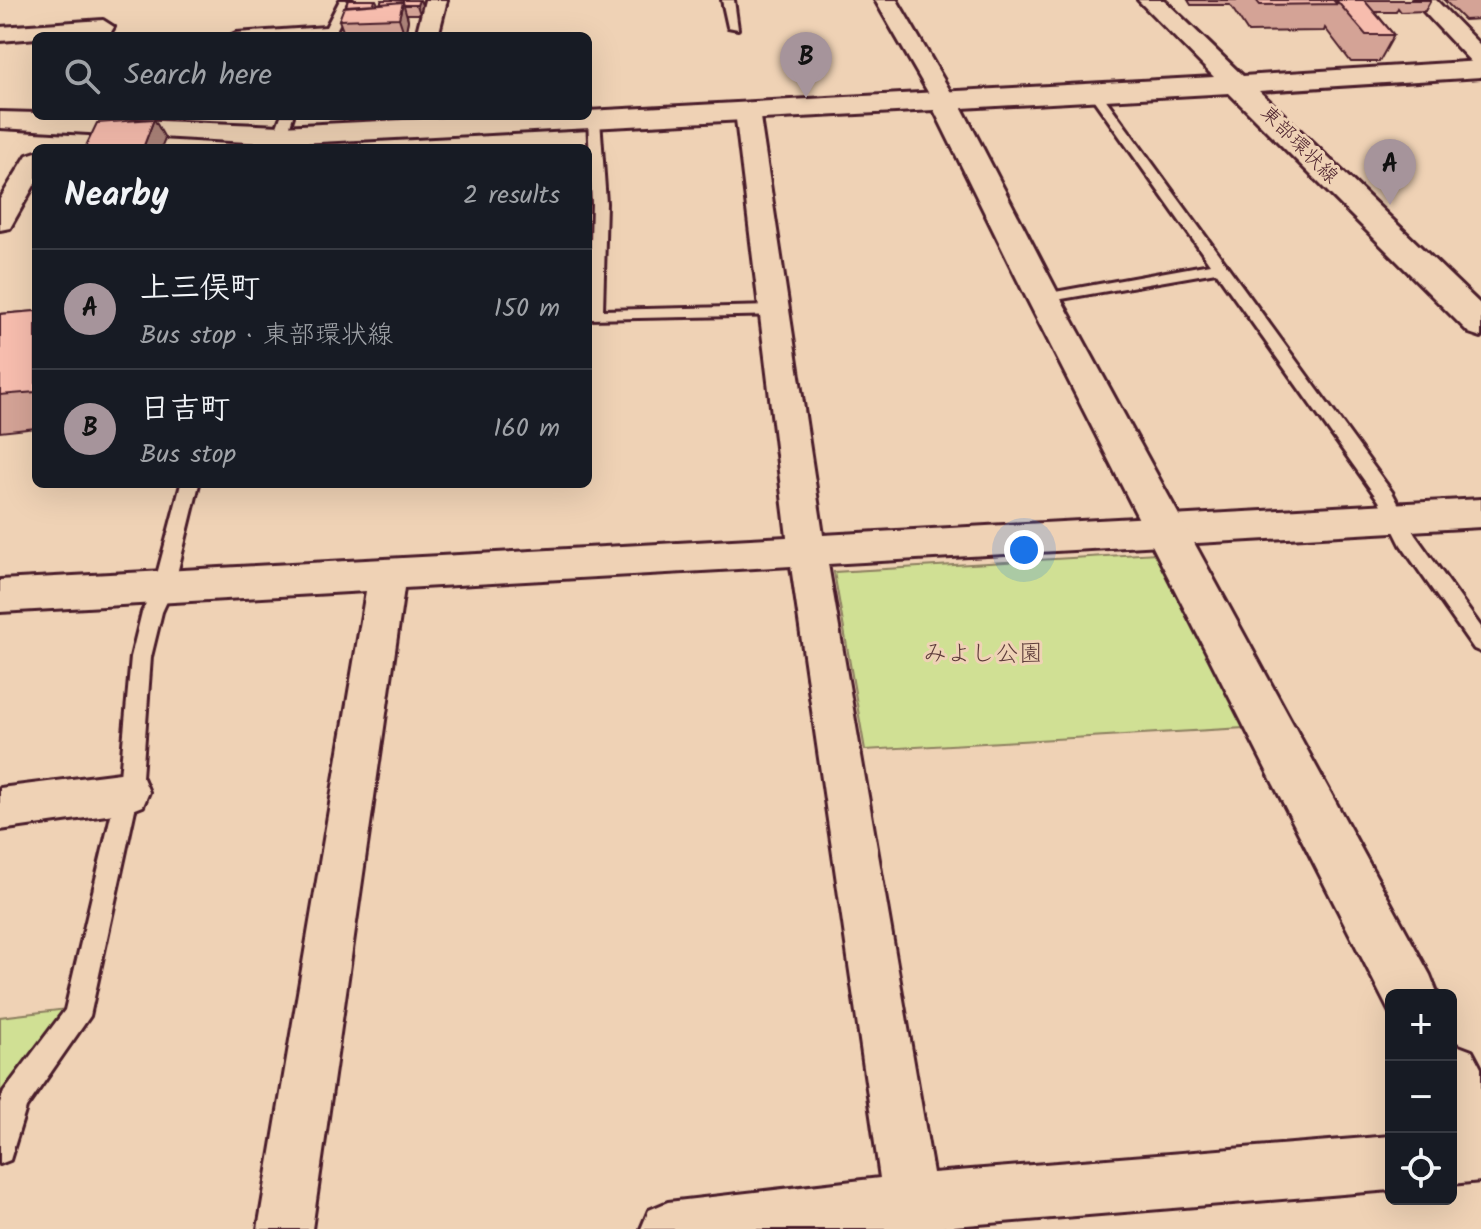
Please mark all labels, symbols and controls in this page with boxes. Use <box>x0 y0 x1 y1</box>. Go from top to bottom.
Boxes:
search box <box>32 32 592 120</box>
pin: B <box>780 32 832 98</box>
text: Search here <box>124 52 272 100</box>
icon: search <box>60 54 104 98</box>
street label: 東部環状線 <box>1252 99 1345 192</box>
pin: A <box>1364 139 1416 205</box>
text: Nearby <box>64 169 169 223</box>
text: 2 results <box>463 175 560 217</box>
text: 上三俣町 <box>140 265 260 313</box>
text: A <box>82 288 98 330</box>
text: 150 m <box>494 288 560 330</box>
text: Bus stop · 東部環状線 <box>140 315 393 357</box>
text: 日吉町 <box>140 386 230 434</box>
text: B <box>82 408 98 450</box>
text: 160 m <box>493 408 560 450</box>
text: Bus stop <box>140 434 236 476</box>
your location <box>1004 530 1044 570</box>
park label: みよし公園 <box>923 635 1043 674</box>
map controls <box>1385 989 1457 1205</box>
button: + <box>1385 989 1457 1061</box>
button: − <box>1385 1061 1457 1133</box>
button: locate <box>1385 1133 1457 1205</box>

